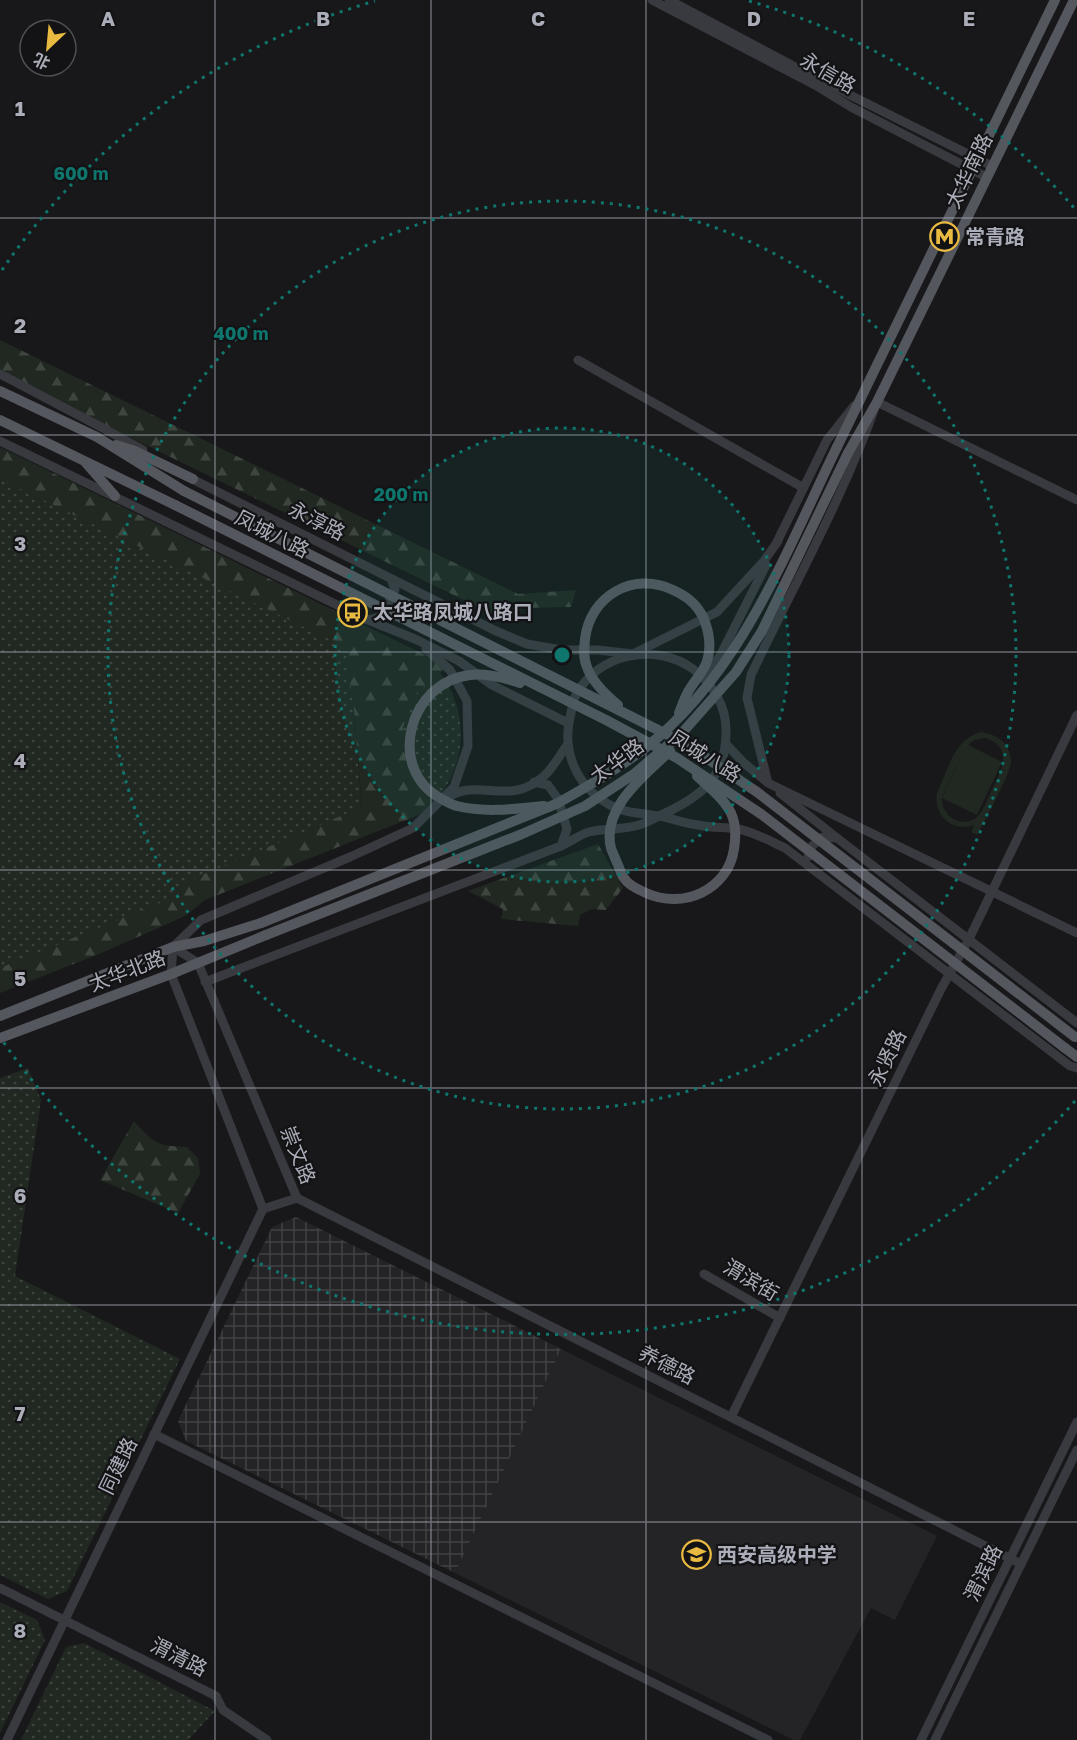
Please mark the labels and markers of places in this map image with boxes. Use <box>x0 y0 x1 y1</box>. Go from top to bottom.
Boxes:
metro station icon: 常青路 <box>928 221 960 253</box>
place label: 常青路 <box>965 224 1025 248</box>
bus stop icon: 太华路凤城八路口 <box>336 596 368 628</box>
place label: 太华路凤城八路口 <box>373 599 533 623</box>
centre of rings <box>552 645 572 665</box>
school or university icon: 西安高级中学 <box>680 1539 712 1571</box>
place label: 西安高级中学 <box>717 1542 837 1566</box>

